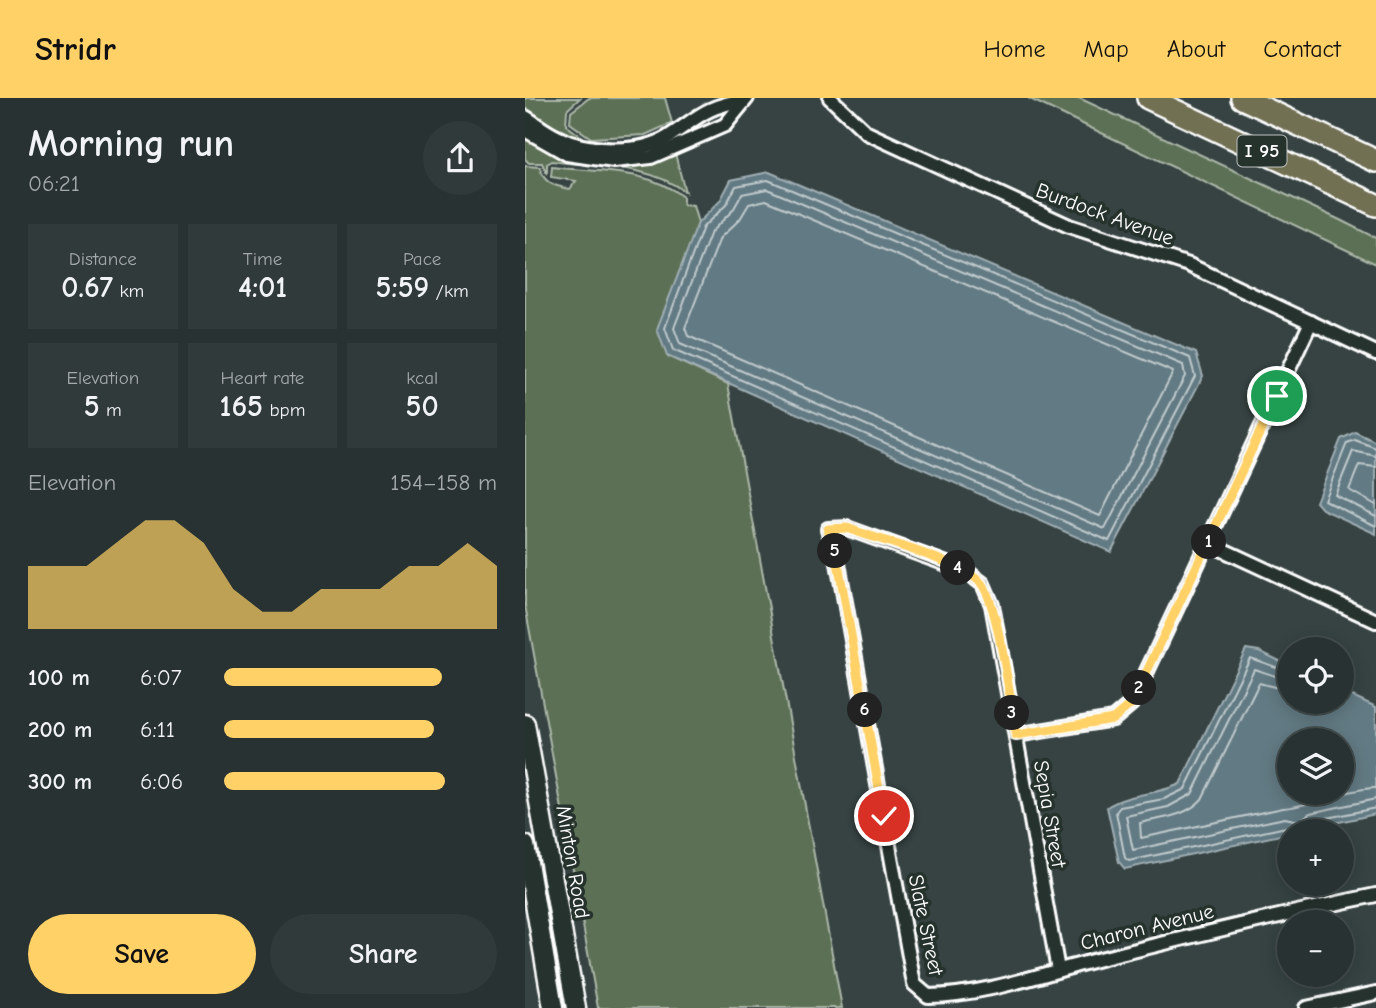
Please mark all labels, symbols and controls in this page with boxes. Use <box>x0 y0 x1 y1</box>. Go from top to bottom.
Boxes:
text: Stridr <box>35 30 116 68</box>
text: Home <box>984 35 1045 63</box>
text: Map <box>1083 35 1129 63</box>
text: About <box>1167 35 1225 63</box>
text: Contact <box>1263 35 1341 63</box>
button: share <box>423 121 497 195</box>
text: Morning run <box>28 122 234 166</box>
road number: I 95 <box>1237 136 1287 166</box>
text: 06:21 <box>28 170 80 197</box>
street label: Burdock Avenue <box>1033 178 1177 250</box>
text: Distance <box>69 248 137 270</box>
text: Time <box>243 248 282 270</box>
text: Pace <box>403 248 441 270</box>
text: 0.67 <box>61 270 113 305</box>
text: 4:01 <box>238 270 287 305</box>
text: 5:59 <box>376 270 429 305</box>
text: km <box>113 280 144 302</box>
text: /km <box>429 280 469 302</box>
pin <box>1247 366 1307 426</box>
text: Elevation <box>66 367 139 389</box>
text: Heart rate <box>221 367 304 389</box>
text: kcal <box>406 367 438 389</box>
icon: arrive <box>1258 377 1296 415</box>
text: 5 <box>84 389 100 424</box>
text: 165 <box>220 389 263 424</box>
text: 50 <box>406 389 439 424</box>
text: m <box>100 399 122 421</box>
text: bpm <box>263 399 305 421</box>
text: Elevation <box>28 469 116 496</box>
text: 154–158 m <box>390 469 497 496</box>
pin: 1 <box>1191 524 1227 560</box>
text: 1 <box>1205 530 1212 552</box>
pin: 5 <box>817 533 853 568</box>
text: 5 <box>829 539 840 561</box>
pin: 4 <box>941 550 975 586</box>
text: 4 <box>953 556 962 578</box>
map controls <box>1277 637 1354 987</box>
button: locate <box>1277 637 1354 714</box>
text: 100 m <box>28 664 90 691</box>
text: 6:07 <box>140 664 182 691</box>
pin: 2 <box>1121 670 1157 706</box>
text: 2 <box>1134 676 1143 698</box>
pin: 6 <box>847 692 883 728</box>
pin: 3 <box>995 696 1029 730</box>
text: 6 <box>860 698 869 720</box>
text: 3 <box>1007 701 1016 723</box>
text: 200 m <box>28 716 92 743</box>
text: 6:11 <box>140 716 175 743</box>
button: layers <box>1277 728 1354 805</box>
street label: Sepia Street <box>1029 759 1071 870</box>
text: 300 m <box>28 768 92 795</box>
text: 6:06 <box>140 768 183 795</box>
pin <box>854 786 914 846</box>
icon: check <box>865 797 903 835</box>
street label: Minton Road <box>551 804 595 920</box>
button: + <box>1277 819 1354 896</box>
street label: Slate Street <box>904 872 949 979</box>
street label: Charon Avenue <box>1078 899 1216 955</box>
button: − <box>1277 910 1354 987</box>
button: Save <box>28 914 256 994</box>
button: Share <box>270 914 497 994</box>

